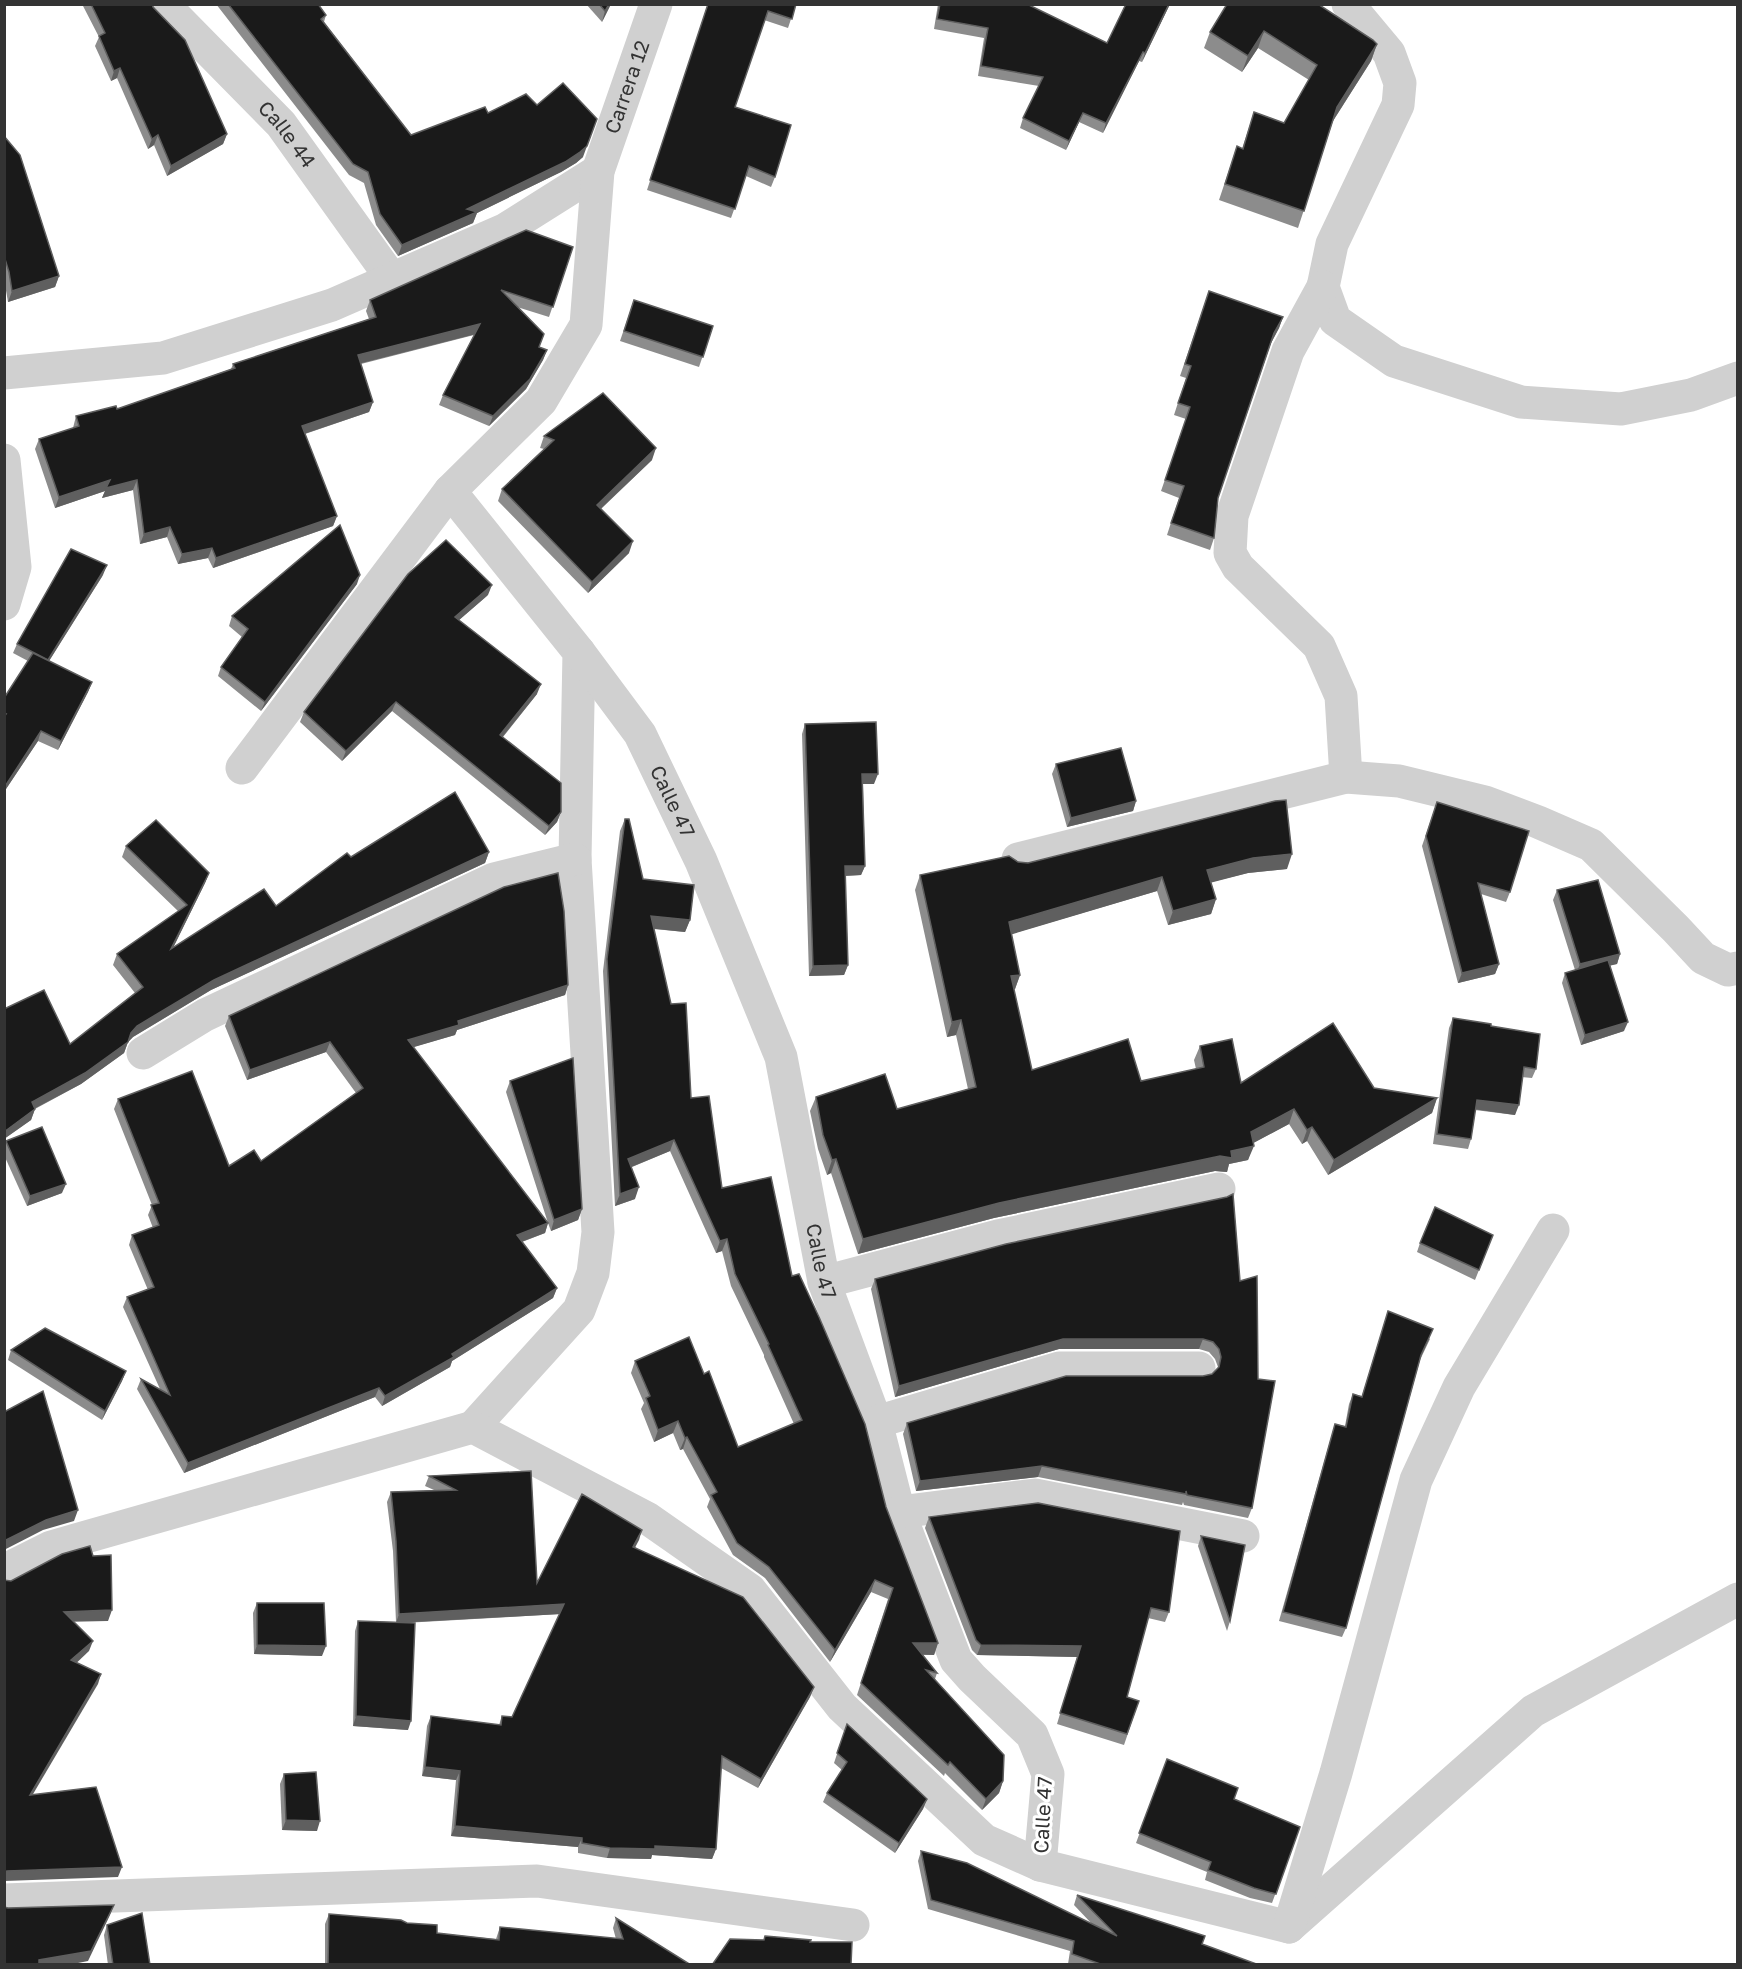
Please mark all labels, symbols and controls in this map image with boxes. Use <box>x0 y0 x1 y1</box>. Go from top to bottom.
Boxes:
street label: Carrera 12 <box>599 37 653 137</box>
street label: Calle 44 <box>254 95 321 172</box>
street label: Calle 47 <box>646 761 701 841</box>
street label: Calle 47 <box>802 1221 842 1302</box>
street label: Calle 47 <box>1028 1776 1056 1854</box>

